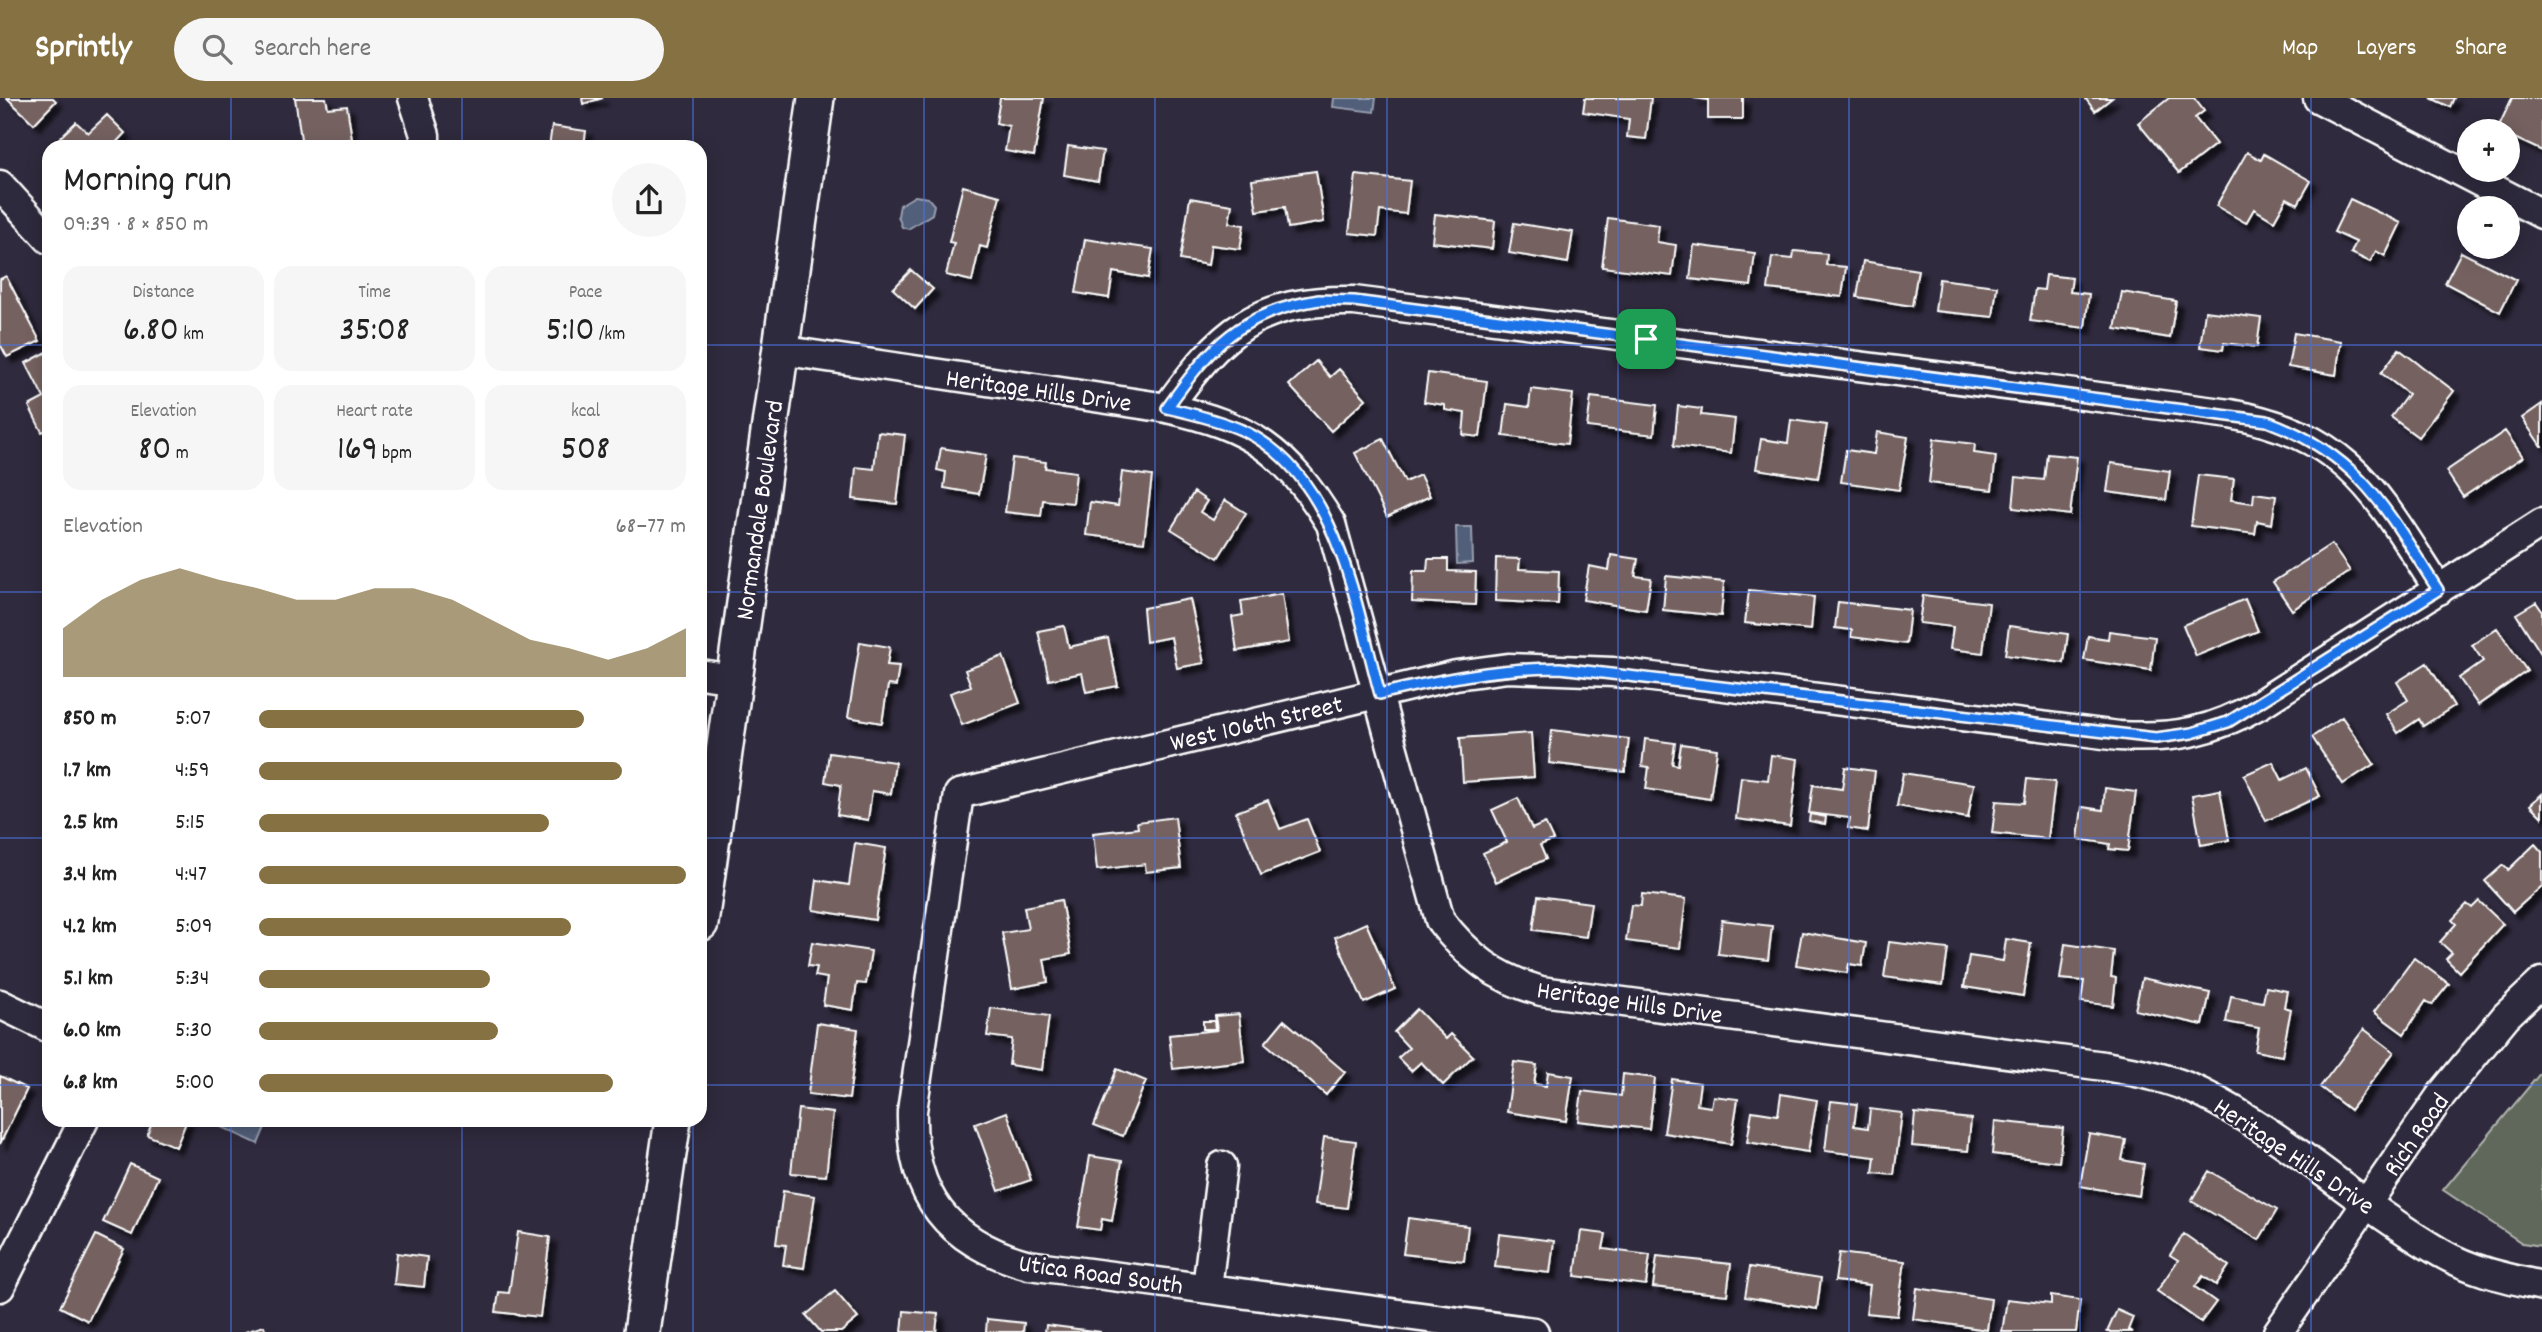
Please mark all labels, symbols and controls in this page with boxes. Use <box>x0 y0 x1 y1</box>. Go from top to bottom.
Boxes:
search box <box>174 18 664 81</box>
text: Sprintly <box>35 26 132 73</box>
icon: search <box>198 30 236 68</box>
text: Search here <box>254 31 371 68</box>
text: Map <box>2282 32 2318 66</box>
text: Layers <box>2356 32 2417 66</box>
text: Share <box>2455 32 2507 66</box>
map controls <box>2457 119 2520 259</box>
button: + <box>2457 119 2520 182</box>
text: Morning run <box>63 155 232 210</box>
button: share <box>612 163 686 237</box>
button: − <box>2457 196 2520 259</box>
text: 09:39 · 8 × 850 m <box>63 209 209 242</box>
text: Distance <box>133 280 194 307</box>
text: Time <box>358 280 391 307</box>
text: Pace <box>569 280 602 307</box>
text: 6.80 <box>123 307 179 357</box>
text: 35:08 <box>339 307 410 357</box>
text: 5:10 <box>546 307 595 357</box>
pin <box>1616 309 1676 369</box>
icon: arrive <box>1627 320 1665 358</box>
text: km <box>179 322 204 349</box>
text: /km <box>595 322 625 349</box>
street label: Heritage Hills Drive <box>943 361 1134 424</box>
street label: Normandale Boulevard <box>728 398 795 623</box>
text: Elevation <box>130 399 197 426</box>
text: Heart rate <box>336 399 413 426</box>
text: kcal <box>571 399 600 426</box>
text: 80 <box>138 426 171 476</box>
text: 169 <box>337 426 378 476</box>
text: 508 <box>561 426 610 476</box>
text: m <box>171 441 189 468</box>
text: bpm <box>378 441 412 468</box>
text: Elevation <box>63 511 143 544</box>
text: 68–77 m <box>615 511 686 544</box>
street label: West 106th Street <box>1167 687 1347 763</box>
text: 850 m <box>63 703 116 736</box>
text: 5:07 <box>175 703 211 736</box>
text: 1.7 km <box>63 755 111 788</box>
text: 4:59 <box>175 755 210 788</box>
text: 2.5 km <box>63 807 118 840</box>
text: 5:15 <box>175 807 205 840</box>
text: 3.4 km <box>63 859 117 892</box>
text: 4:47 <box>175 859 207 892</box>
text: 4.2 km <box>63 911 117 944</box>
text: 5:09 <box>175 911 213 944</box>
text: 5.1 km <box>63 963 113 996</box>
text: 5:34 <box>175 963 209 996</box>
street label: Heritage Hills Drive <box>1534 973 1725 1036</box>
text: 6.0 km <box>63 1015 121 1048</box>
text: 5:30 <box>175 1015 212 1048</box>
text: 6.8 km <box>63 1067 118 1100</box>
text: 5:00 <box>175 1067 215 1100</box>
street label: Rich Road <box>2376 1087 2460 1185</box>
street label: Heritage Hills Drive <box>2205 1090 2381 1226</box>
street label: Utica Road South <box>1016 1247 1185 1306</box>

